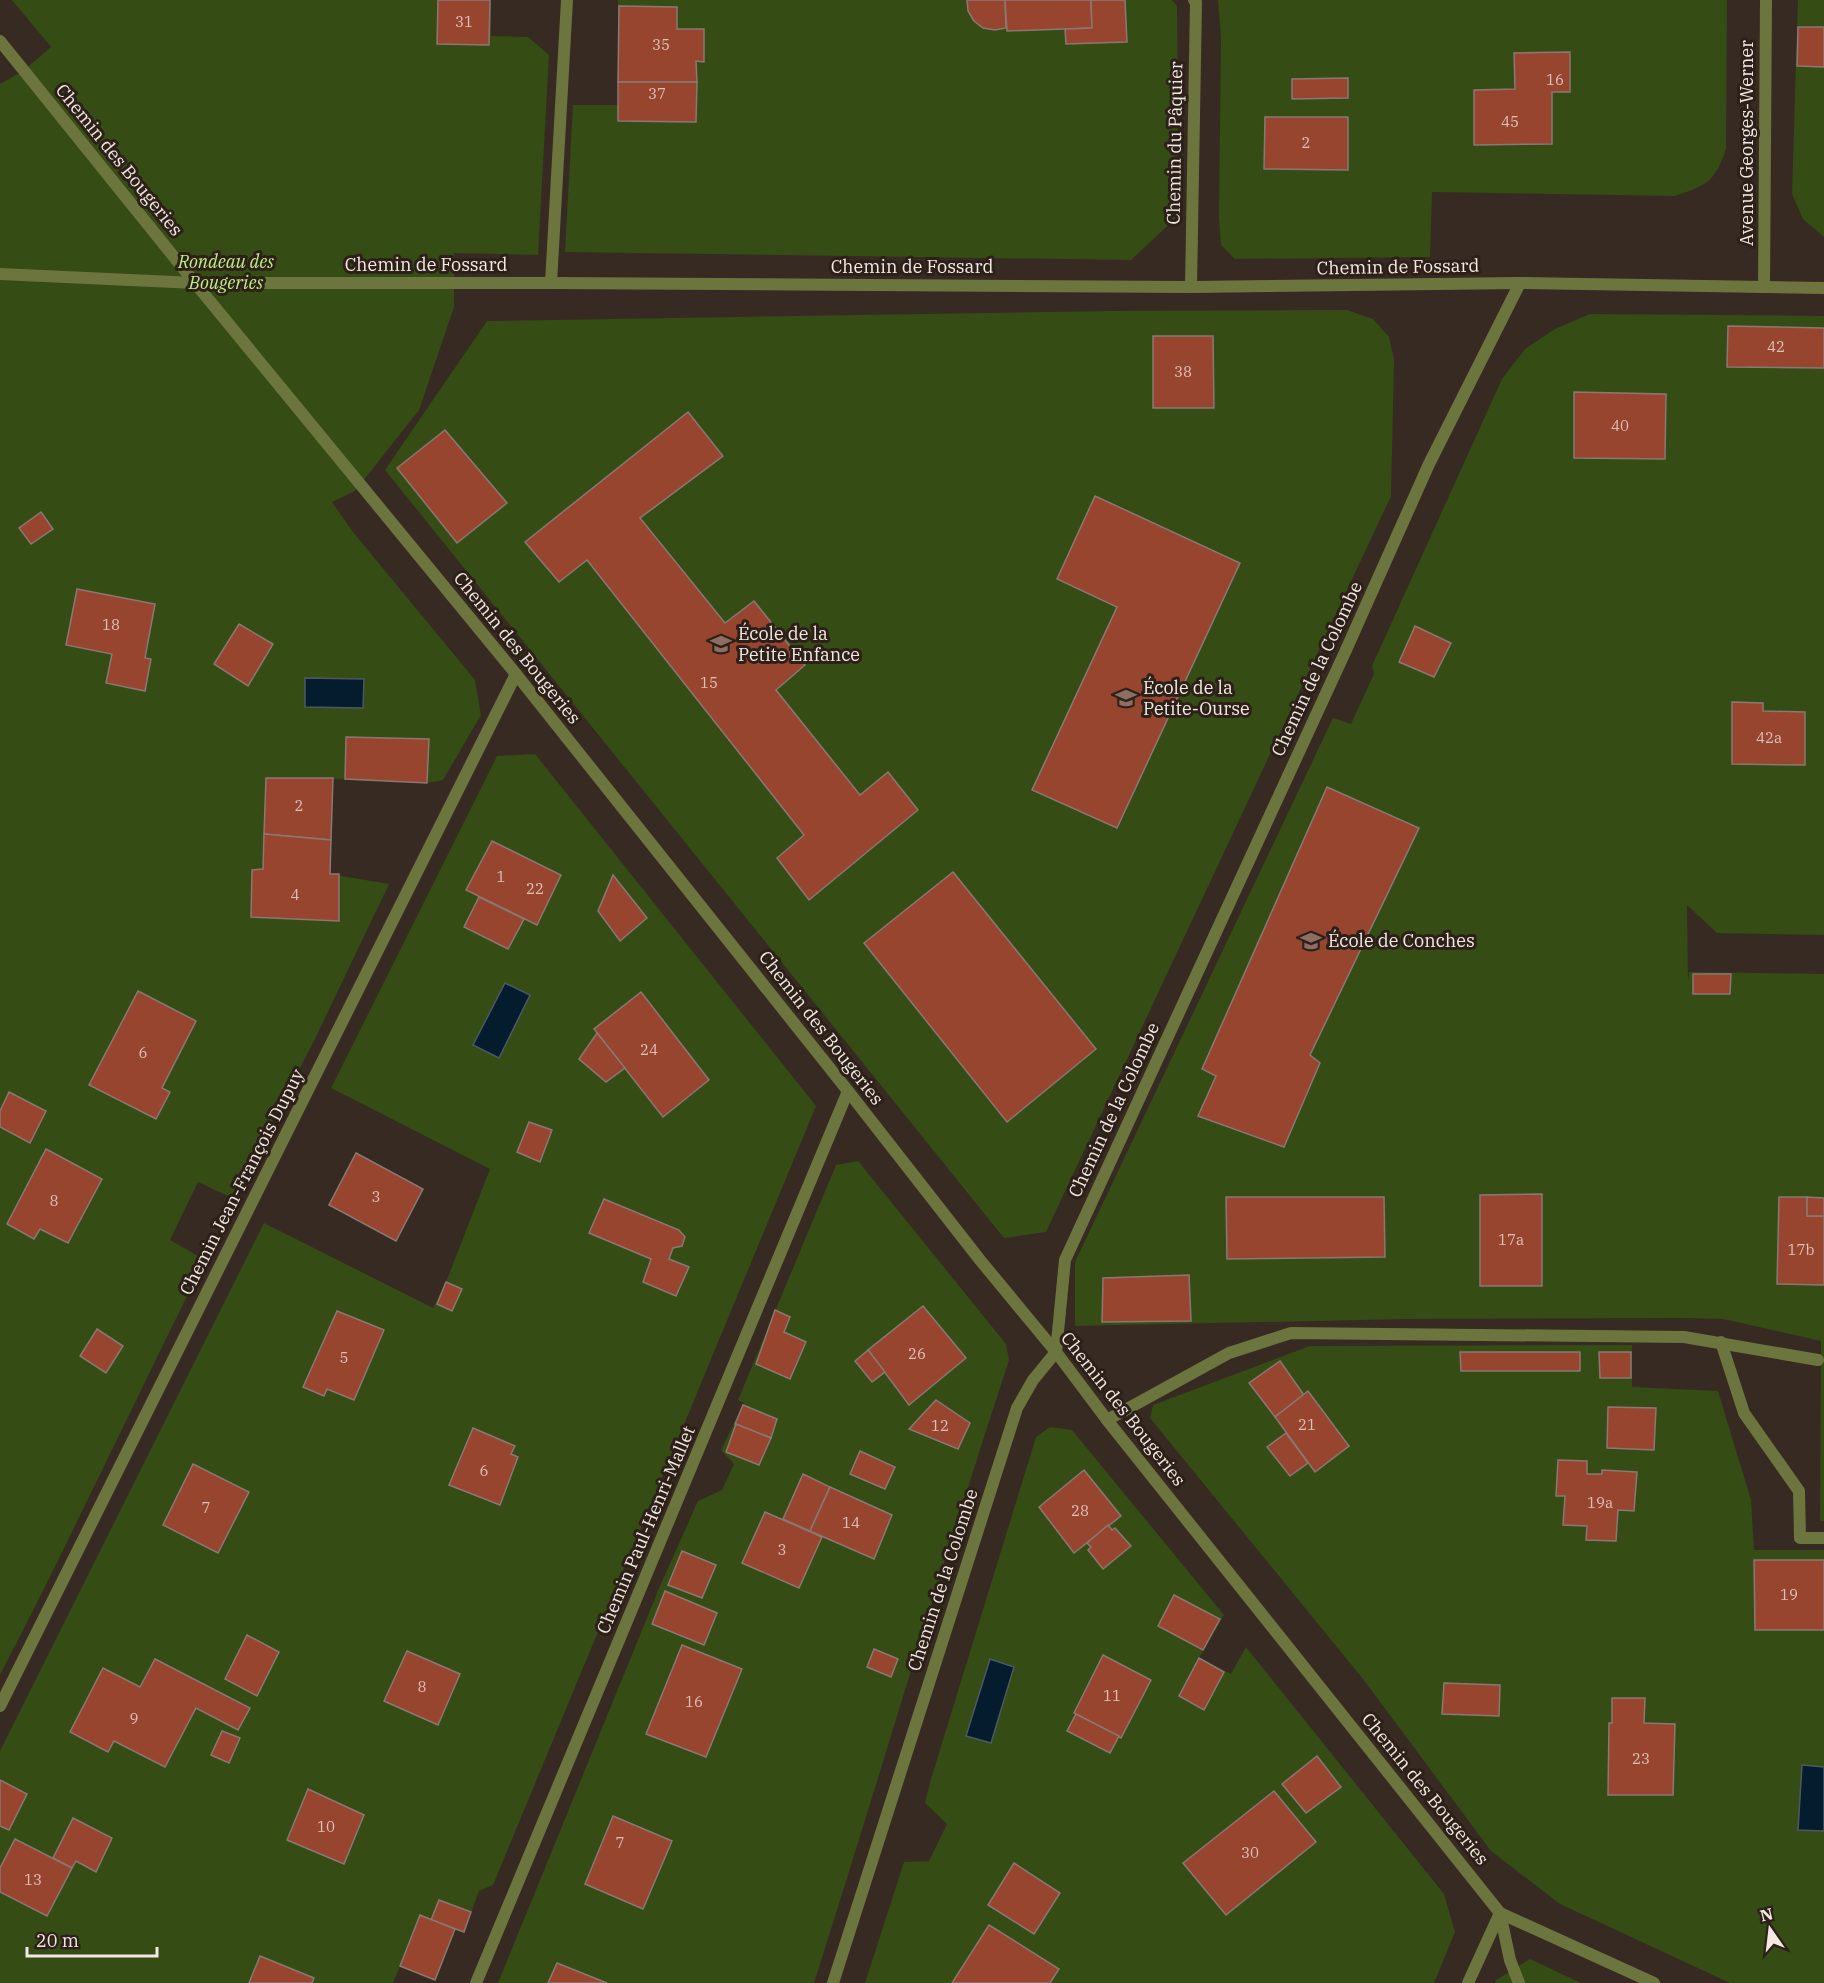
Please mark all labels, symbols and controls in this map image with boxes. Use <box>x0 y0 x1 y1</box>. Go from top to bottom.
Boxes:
house number: 31 <box>455 12 473 31</box>
house number: 35 <box>652 35 670 54</box>
street label: Avenue Georges-Werner <box>1735 40 1758 246</box>
street label: Chemin du Pâquier <box>1162 61 1187 225</box>
house number: 16 <box>1546 70 1564 89</box>
street label: Chemin des Bougeries <box>51 79 188 241</box>
house number: 37 <box>648 84 666 103</box>
house number: 45 <box>1501 112 1519 131</box>
house number: 2 <box>1301 133 1311 152</box>
park label: Rondeau des Bougeries <box>177 250 274 294</box>
street label: Chemin de Fossard <box>345 253 507 276</box>
street label: Chemin de Fossard <box>1316 254 1480 279</box>
street label: Chemin de Fossard <box>831 255 993 278</box>
house number: 42 <box>1767 337 1785 356</box>
house number: 38 <box>1174 362 1192 381</box>
house number: 40 <box>1611 416 1629 435</box>
street label: Chemin des Bougeries <box>449 567 586 729</box>
street label: Chemin de la Colombe <box>1266 578 1367 760</box>
house number: 18 <box>102 615 120 634</box>
place label: École de la Petite Enfance <box>738 622 860 666</box>
school or university icon: École de la Petite Enfance <box>709 632 733 656</box>
house number: 15 <box>700 673 718 692</box>
place label: École de la Petite-Ourse <box>1143 676 1250 720</box>
school or university icon: École de la Petite-Ourse <box>1114 686 1138 710</box>
house number: 42a <box>1756 728 1782 747</box>
house number: 2 <box>294 796 304 815</box>
house number: 1 <box>496 867 506 886</box>
house number: 22 <box>526 879 544 898</box>
house number: 4 <box>290 885 300 904</box>
school or university icon: École de Conches <box>1299 929 1323 953</box>
place label: École de Conches <box>1328 929 1475 952</box>
street label: Chemin des Bougeries <box>754 946 889 1109</box>
street label: Chemin de la Colombe <box>1063 1019 1164 1201</box>
house number: 24 <box>640 1040 658 1059</box>
house number: 6 <box>138 1043 148 1062</box>
street label: Chemin Jean-François Dupuy <box>174 1064 309 1299</box>
house number: 3 <box>371 1187 381 1206</box>
house number: 8 <box>49 1191 59 1210</box>
house number: 17a <box>1498 1230 1524 1249</box>
house number: 17b <box>1788 1240 1815 1259</box>
street label: Chemin des Bougeries <box>1056 1327 1191 1490</box>
house number: 26 <box>908 1344 926 1363</box>
house number: 5 <box>339 1348 349 1367</box>
house number: 21 <box>1298 1415 1316 1434</box>
house number: 12 <box>931 1416 949 1435</box>
street label: Chemin Paul-Henri-Mallet <box>591 1422 700 1637</box>
house number: 6 <box>479 1461 489 1480</box>
street label: Chemin de la Colombe <box>902 1486 983 1674</box>
house number: 19a <box>1587 1493 1613 1512</box>
house number: 7 <box>201 1498 211 1517</box>
house number: 28 <box>1071 1501 1089 1520</box>
house number: 14 <box>842 1513 860 1532</box>
house number: 3 <box>777 1540 787 1559</box>
house number: 19 <box>1780 1585 1798 1604</box>
house number: 8 <box>417 1677 427 1696</box>
house number: 11 <box>1103 1686 1121 1705</box>
house number: 16 <box>685 1692 703 1711</box>
street label: Chemin des Bougeries <box>1357 1708 1494 1870</box>
house number: 9 <box>129 1709 139 1728</box>
house number: 23 <box>1632 1749 1650 1768</box>
house number: 10 <box>317 1817 335 1836</box>
house number: 7 <box>615 1833 625 1852</box>
house number: 30 <box>1241 1843 1259 1862</box>
house number: 13 <box>24 1870 42 1889</box>
north arrow <box>1740 1899 1800 1959</box>
text: N <box>1758 1903 1775 1926</box>
scale bar <box>27 1920 158 1958</box>
text: 20 m <box>36 1929 79 1952</box>

